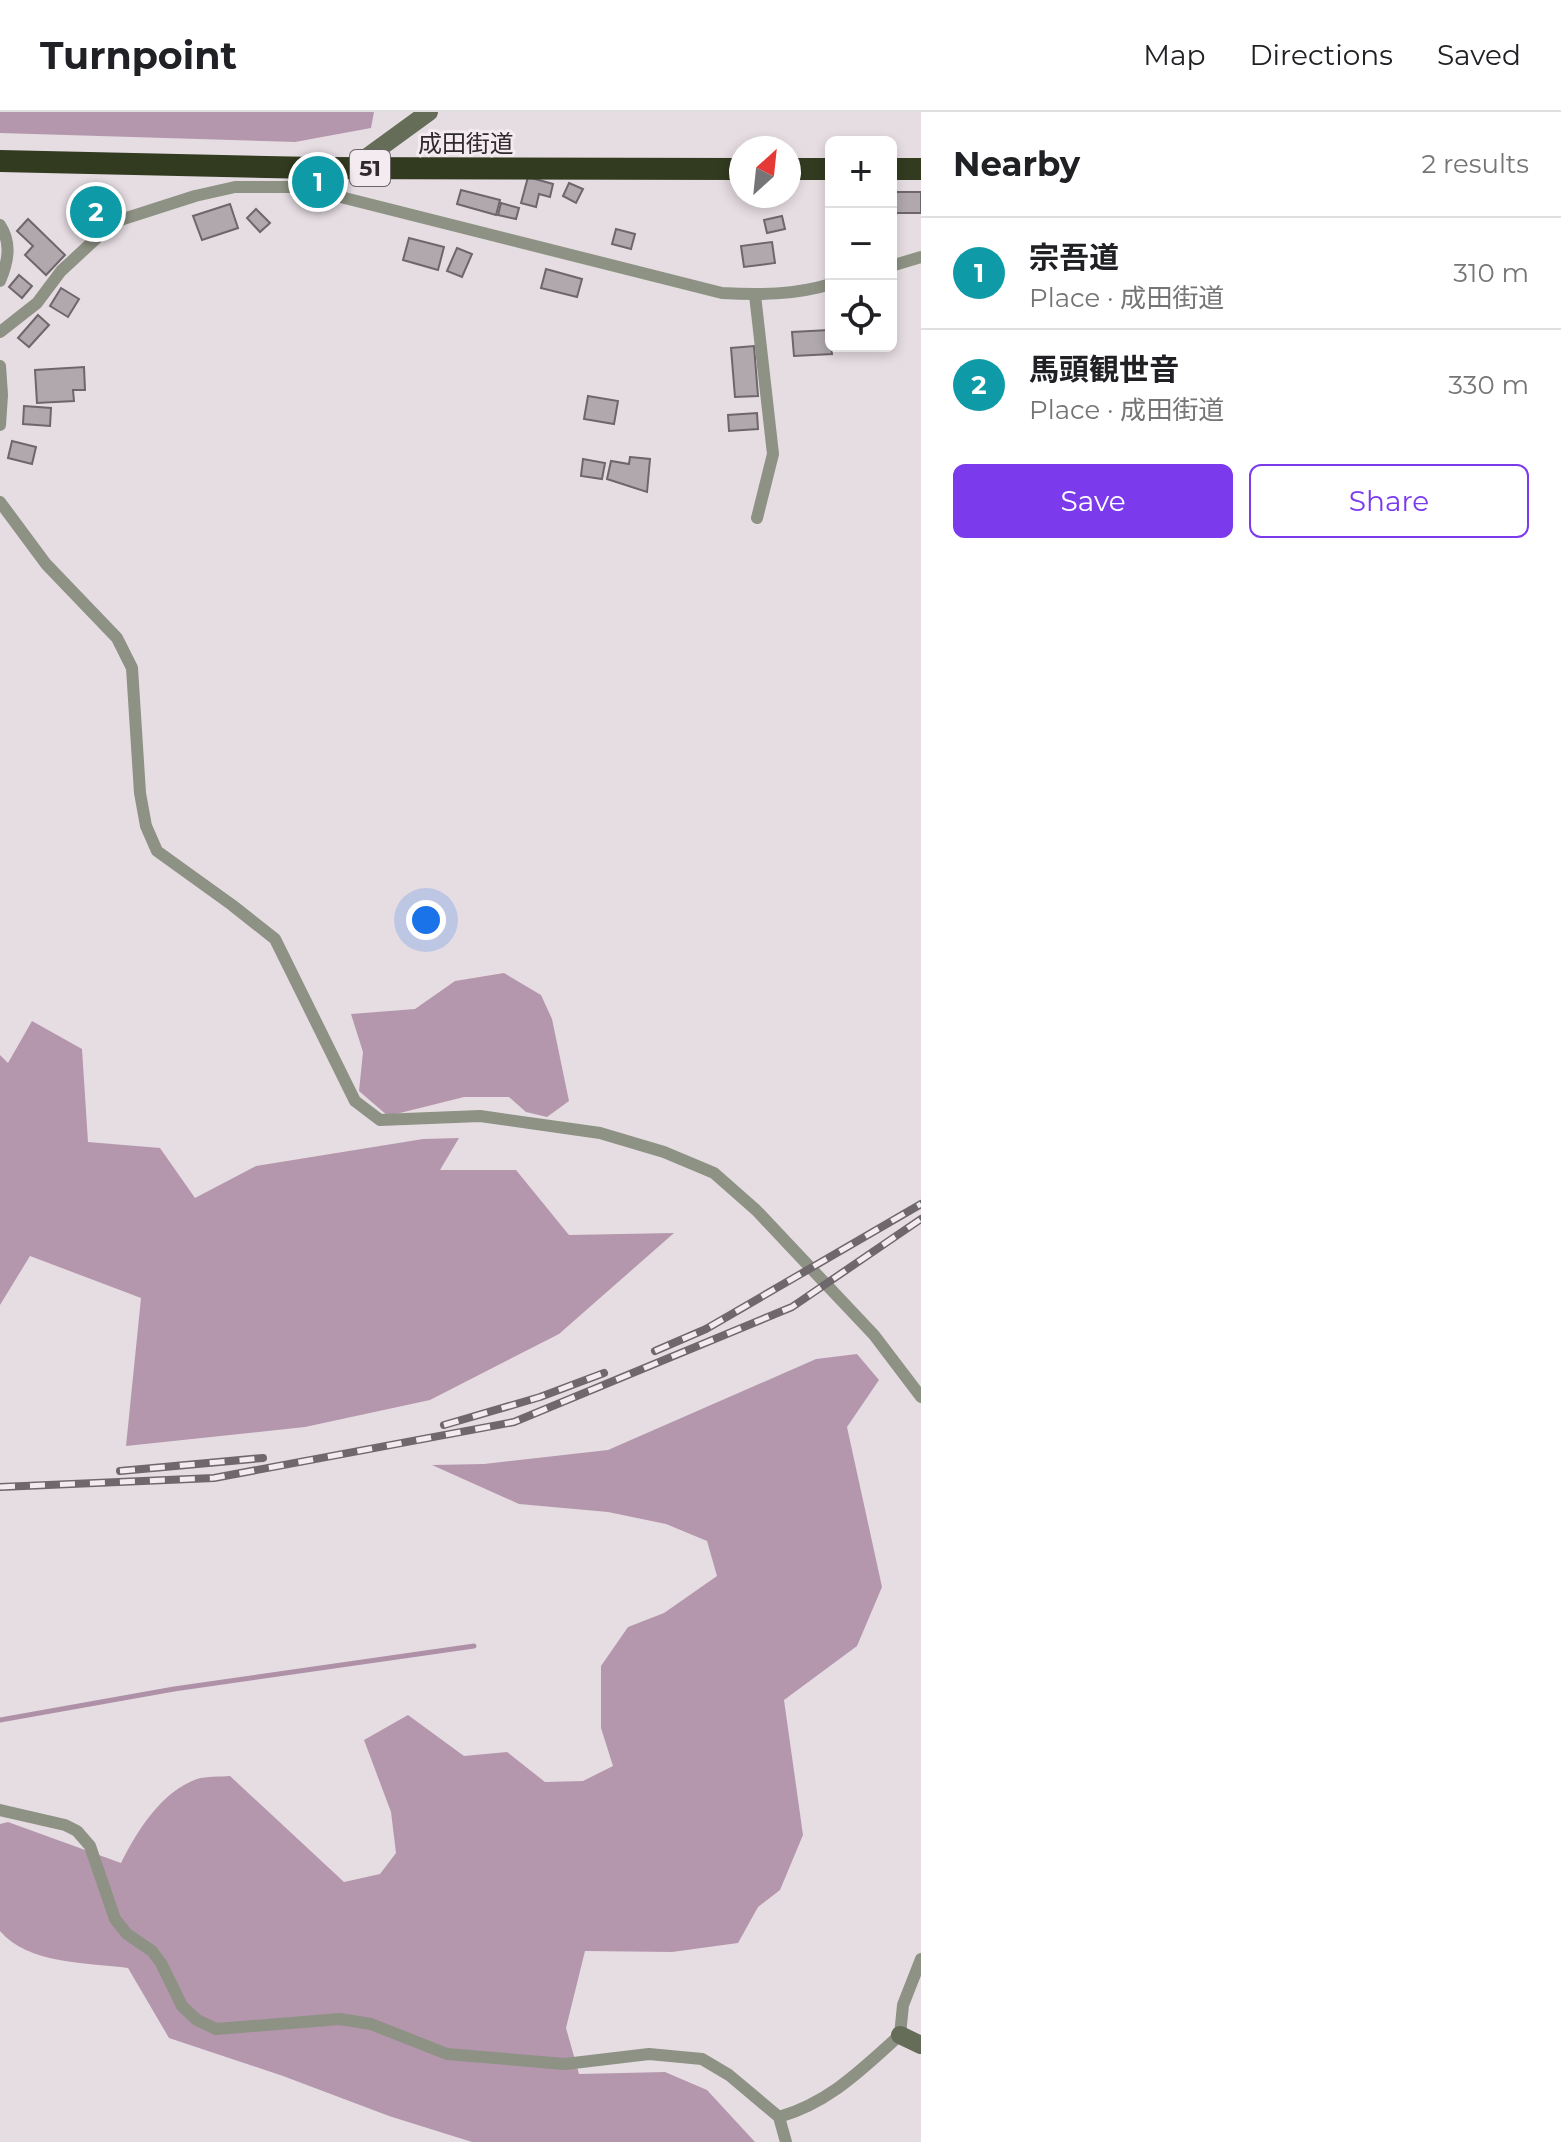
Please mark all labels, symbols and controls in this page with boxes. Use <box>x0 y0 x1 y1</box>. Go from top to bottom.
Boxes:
text: Turnpoint <box>40 32 237 79</box>
text: Map <box>1143 38 1205 72</box>
text: Directions <box>1249 38 1393 72</box>
text: Saved <box>1437 38 1521 72</box>
street label: 成田街道 <box>418 129 514 158</box>
north arrow <box>729 136 801 208</box>
map controls <box>825 136 897 352</box>
button: + <box>825 136 897 208</box>
text: Nearby <box>953 143 1080 185</box>
text: 2 results <box>1421 148 1529 180</box>
road number: 51 <box>350 150 390 186</box>
pin: 1 <box>292 152 344 212</box>
pin: 2 <box>70 182 122 242</box>
button: − <box>825 208 897 280</box>
text: 宗吾道 <box>1029 239 1119 276</box>
text: 1 <box>974 257 984 289</box>
text: 310 m <box>1453 257 1529 289</box>
button: locate <box>825 280 897 352</box>
text: Place · 成田街道 <box>1029 282 1224 314</box>
text: 馬頭観世音 <box>1029 351 1179 388</box>
text: 2 <box>971 369 987 401</box>
text: 330 m <box>1448 369 1529 401</box>
text: Place · 成田街道 <box>1029 394 1224 426</box>
button: Save <box>953 464 1233 538</box>
button: Share <box>1249 464 1529 538</box>
your location <box>406 900 446 940</box>

